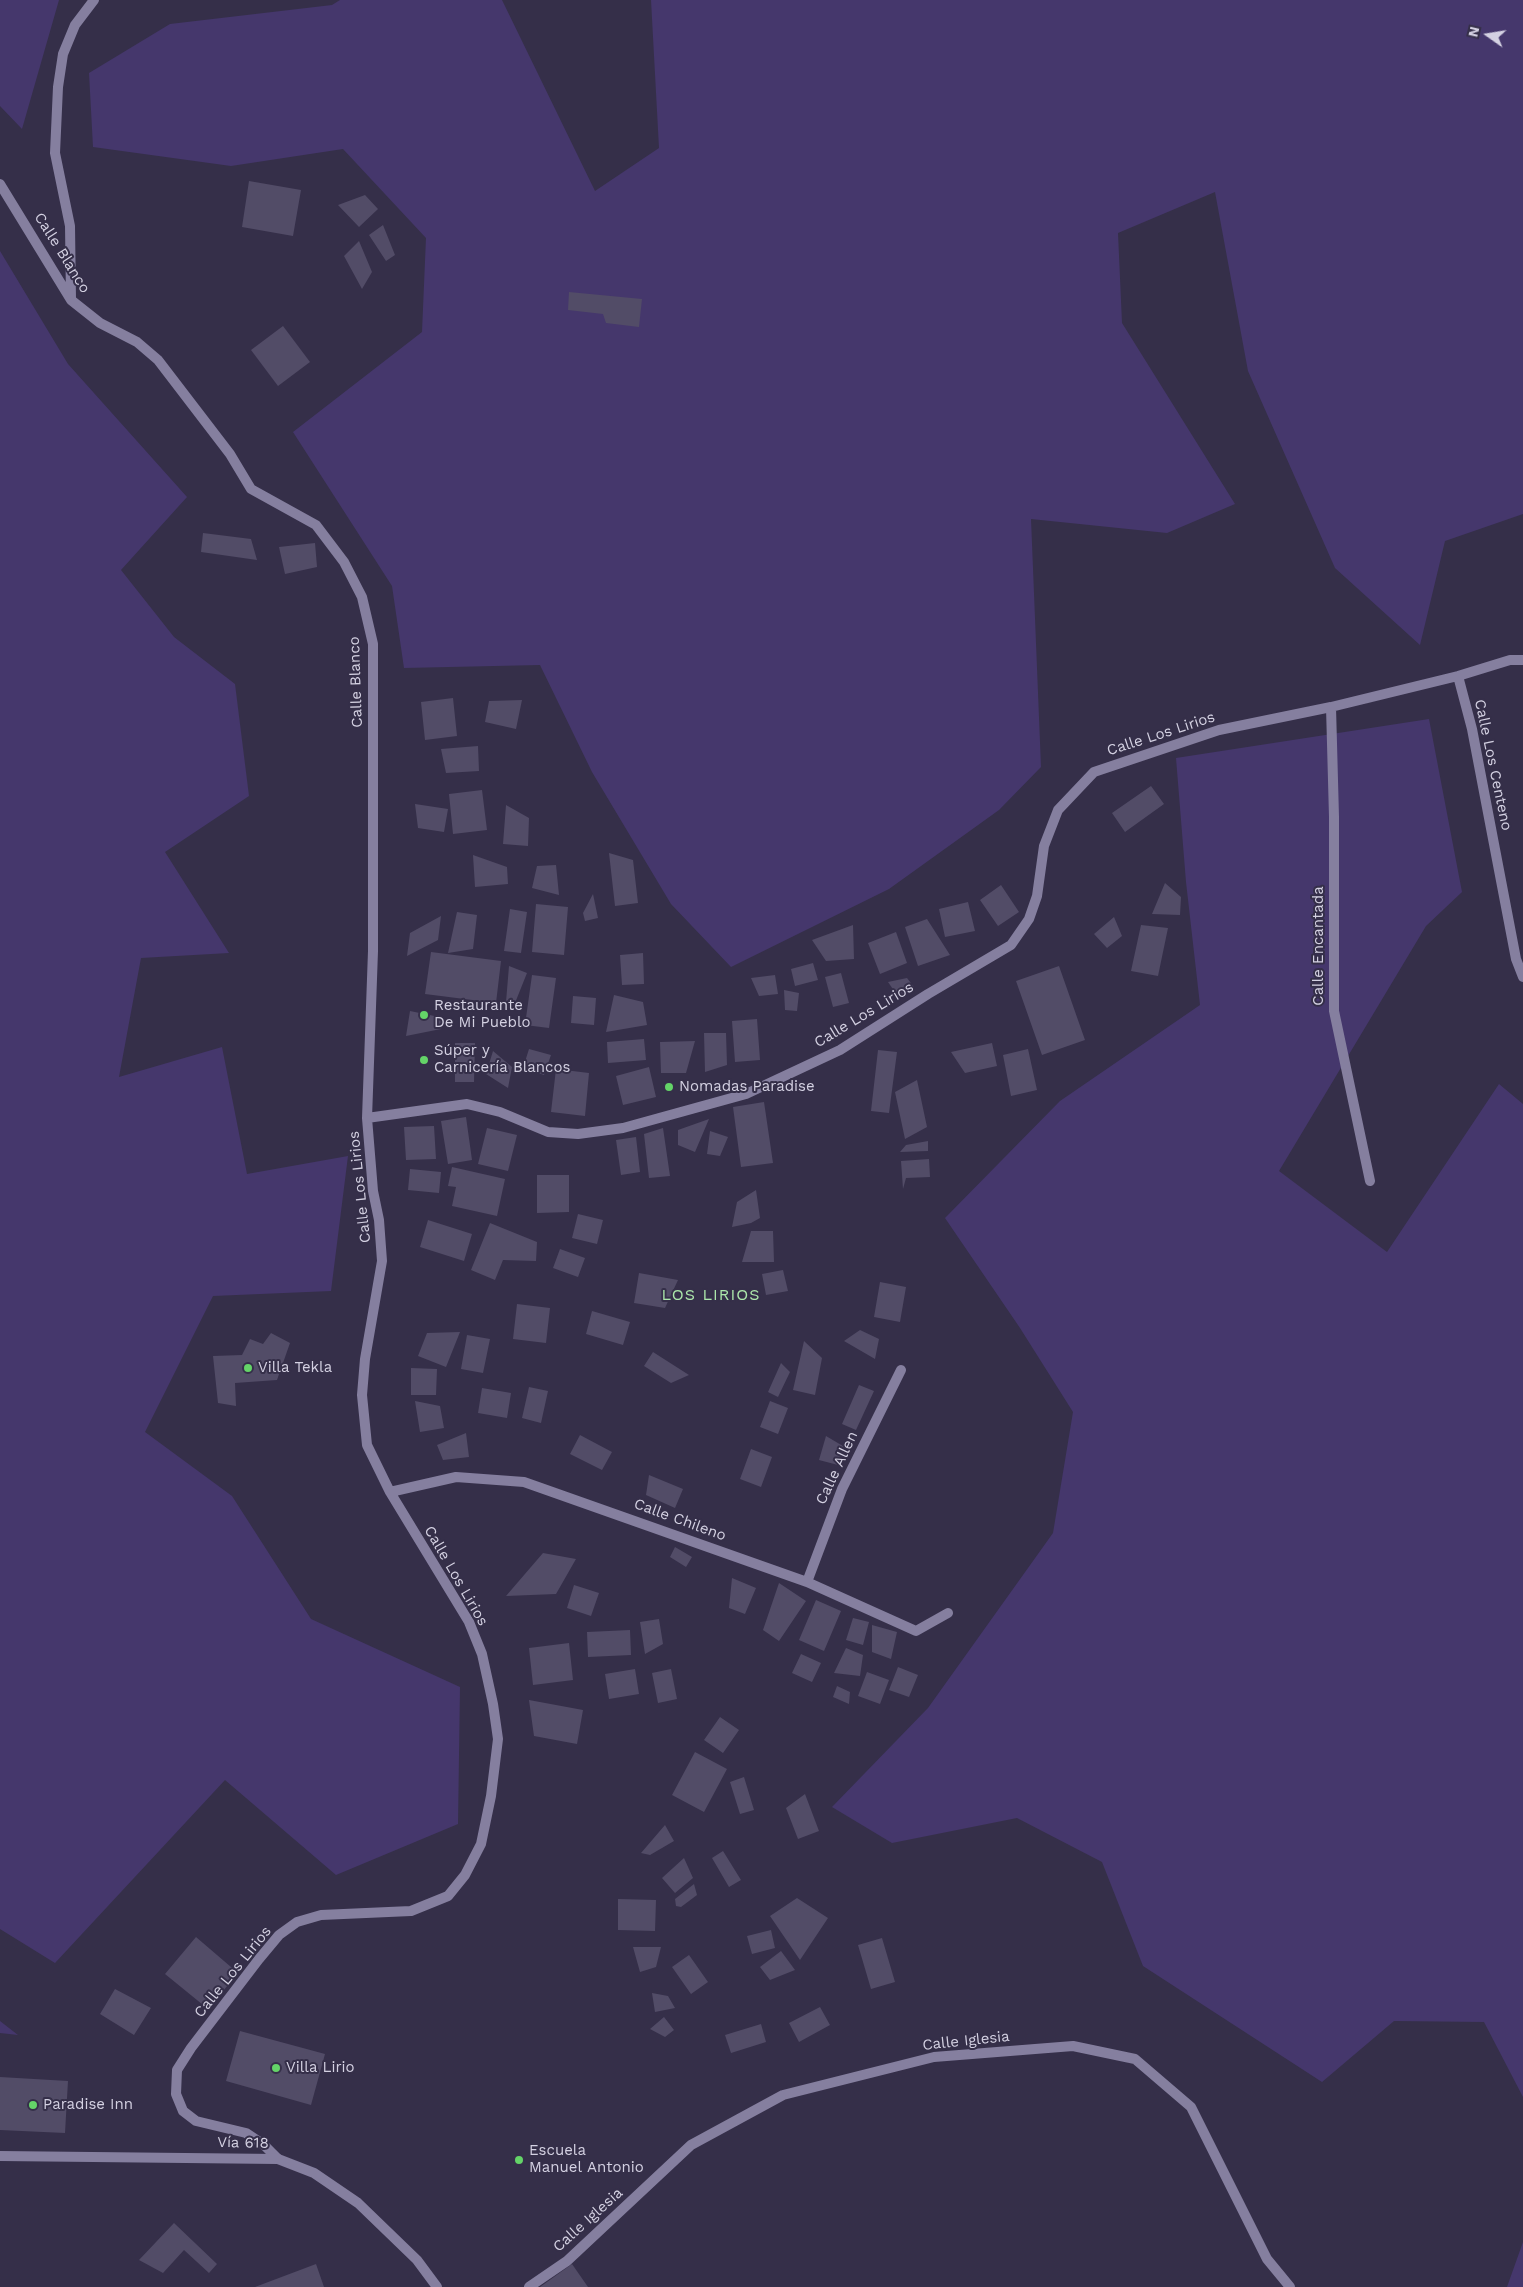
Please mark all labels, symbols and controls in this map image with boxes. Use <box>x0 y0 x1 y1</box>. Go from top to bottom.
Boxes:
north arrow <box>1463 10 1513 60</box>
text: N <box>1464 25 1482 38</box>
street label: Calle Blanco <box>30 210 94 296</box>
street label: Calle Blanco <box>345 636 367 728</box>
street label: Calle Los Centeno <box>1470 698 1516 832</box>
street label: Calle Los Lirios <box>1105 708 1217 760</box>
street label: Calle Encantada <box>1310 886 1328 1006</box>
street label: Calle Los Lirios <box>811 978 917 1052</box>
place label: Restaurante De Mi Pueblo <box>434 997 531 1032</box>
marker: Restaurante De Mi Pueblo <box>418 1009 430 1021</box>
place label: Súper y Carnicería Blancos <box>434 1042 570 1077</box>
marker: Súper y Carnicería Blancos <box>418 1054 430 1066</box>
place label: Nomadas Paradise <box>679 1078 815 1096</box>
marker: Nomadas Paradise <box>663 1081 675 1093</box>
street label: Calle Los Lirios <box>345 1130 375 1244</box>
district label: LOS LIRIOS <box>660 1285 762 1305</box>
place label: Villa Tekla <box>258 1359 332 1377</box>
marker: Villa Tekla <box>242 1362 254 1374</box>
street label: Calle Allen <box>812 1429 862 1507</box>
street label: Calle Chileno <box>631 1495 729 1545</box>
street label: Calle Los Lirios <box>420 1523 492 1629</box>
street label: Calle Los Lirios <box>191 1923 275 2021</box>
street label: Calle Iglesia <box>921 2027 1011 2055</box>
place label: Villa Lirio <box>286 2059 355 2077</box>
marker: Villa Lirio <box>270 2062 282 2074</box>
place label: Paradise Inn <box>43 2096 133 2114</box>
marker: Paradise Inn <box>27 2099 39 2111</box>
street label: Vía 618 <box>217 2134 269 2152</box>
place label: Escuela Manuel Antonio <box>529 2142 644 2177</box>
marker: Escuela Manuel Antonio <box>513 2154 525 2166</box>
street label: Calle Iglesia <box>549 2184 627 2256</box>

